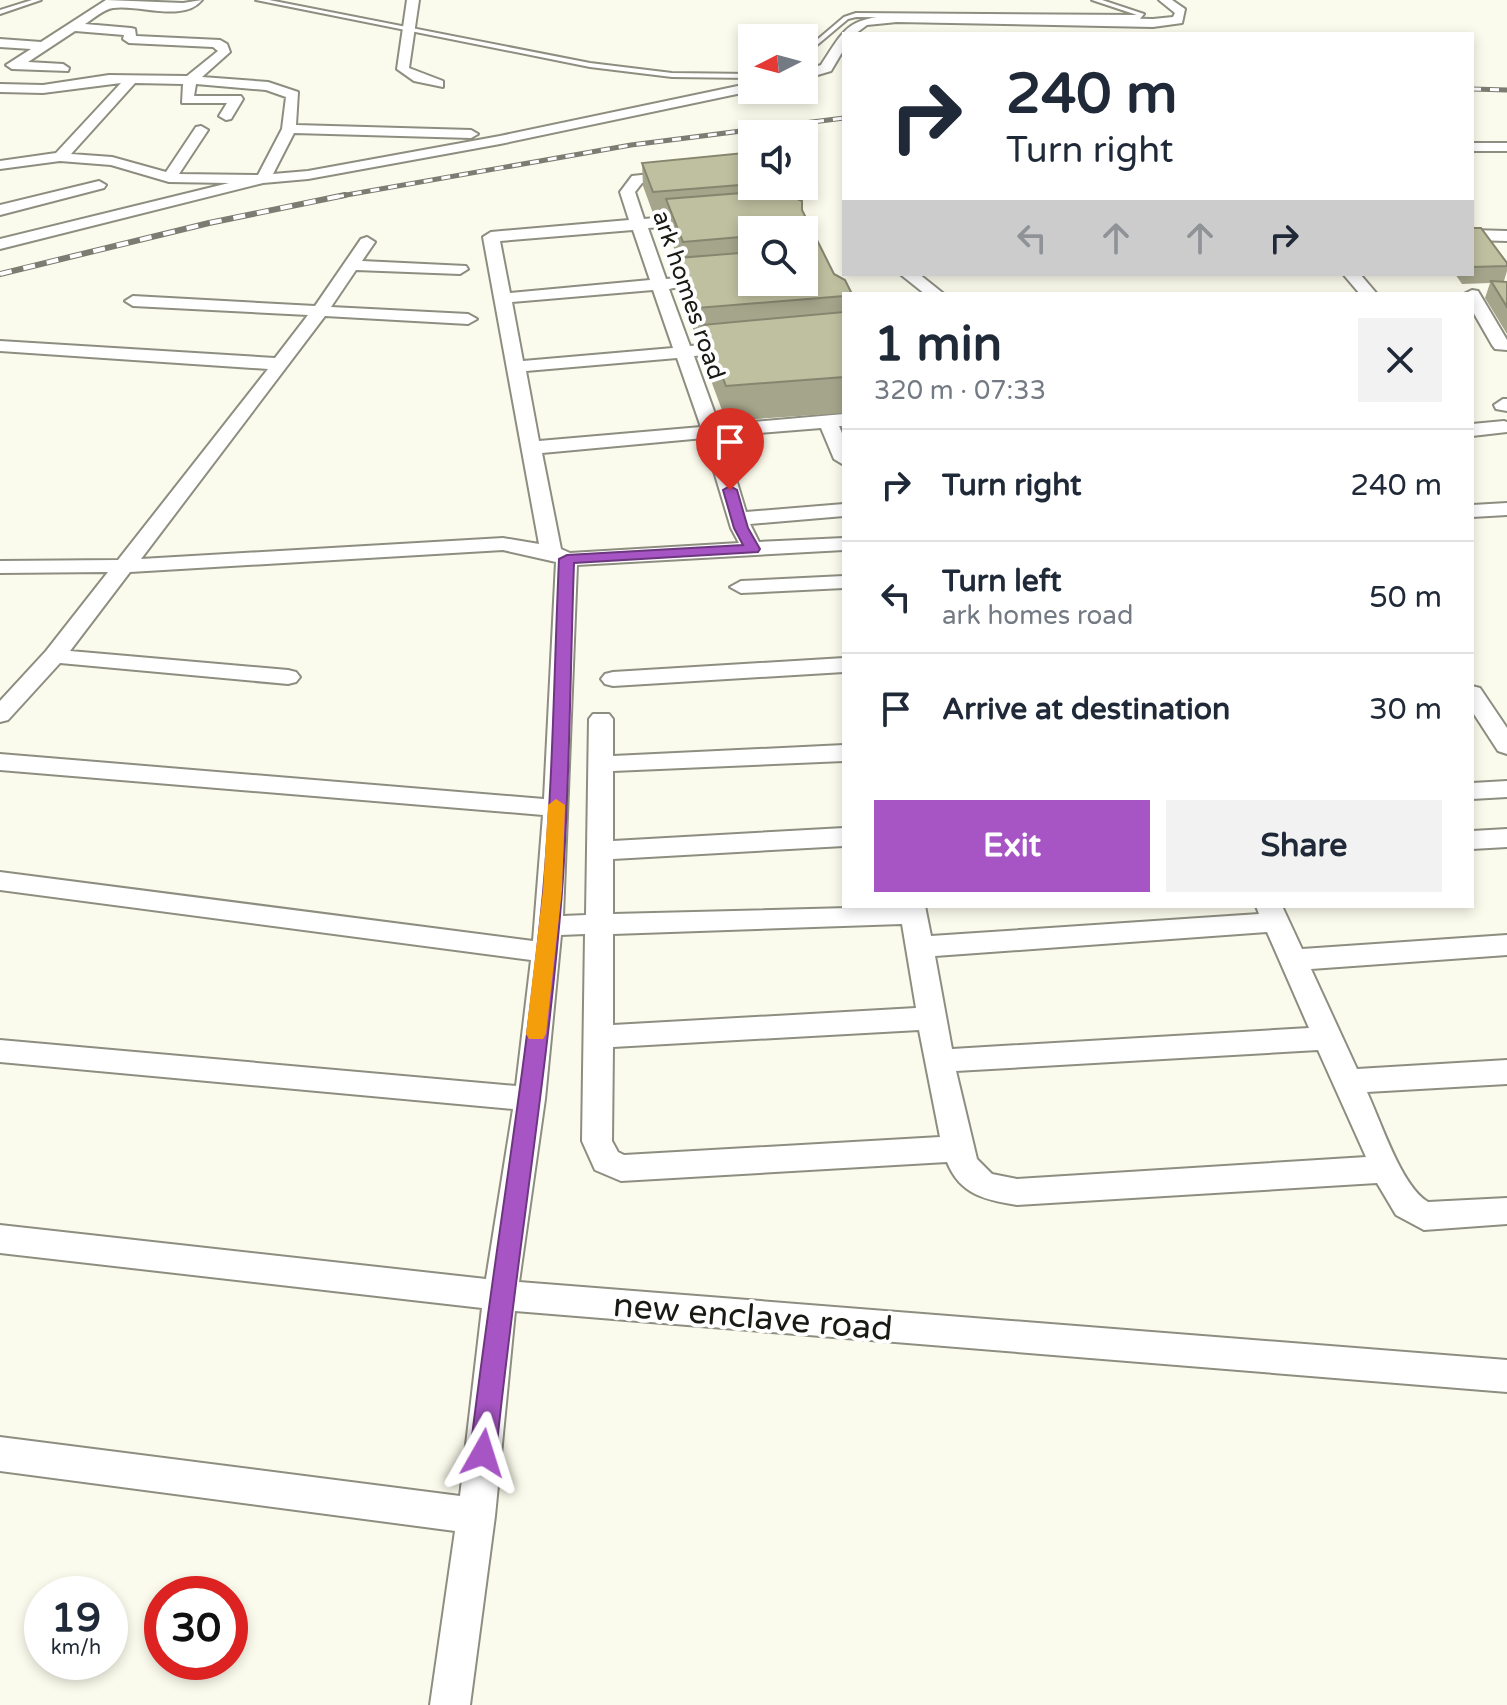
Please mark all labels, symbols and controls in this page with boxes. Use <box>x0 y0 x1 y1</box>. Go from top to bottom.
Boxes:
north arrow <box>738 24 818 104</box>
map controls <box>738 24 818 296</box>
text: 240 m <box>1006 61 1177 128</box>
icon: right <box>874 64 978 168</box>
button: sound <box>738 120 818 200</box>
text: Turn right <box>1006 129 1173 172</box>
street label: ark homes road <box>646 207 731 383</box>
button: search <box>738 216 818 296</box>
icon: left <box>1010 216 1054 260</box>
icon: ahead <box>1094 216 1138 260</box>
icon: ahead <box>1178 216 1222 260</box>
icon: right <box>1262 216 1306 260</box>
text: 1 min <box>874 316 1002 374</box>
button: close <box>1358 318 1442 402</box>
text: 320 m · 07:33 <box>874 375 1046 406</box>
pin <box>696 408 764 490</box>
icon: arrive <box>708 420 752 464</box>
icon: right <box>874 463 918 507</box>
text: Turn right <box>942 467 1082 504</box>
text: 240 m <box>1350 467 1442 504</box>
text: Turn left <box>942 563 1061 600</box>
icon: left <box>874 575 918 619</box>
text: 50 m <box>1369 579 1442 616</box>
text: ark homes road <box>942 600 1133 631</box>
icon: arrive <box>874 687 918 731</box>
text: Arrive at destination <box>942 691 1230 728</box>
text: 30 m <box>1369 691 1442 728</box>
button: Exit <box>874 800 1150 892</box>
button: Share <box>1166 800 1442 892</box>
street label: new enclave road <box>611 1285 894 1350</box>
position arrow <box>441 1411 525 1495</box>
speed limit sign: 30 <box>144 1576 248 1680</box>
text: 19 <box>51 1594 101 1642</box>
text: km/h <box>51 1636 101 1660</box>

